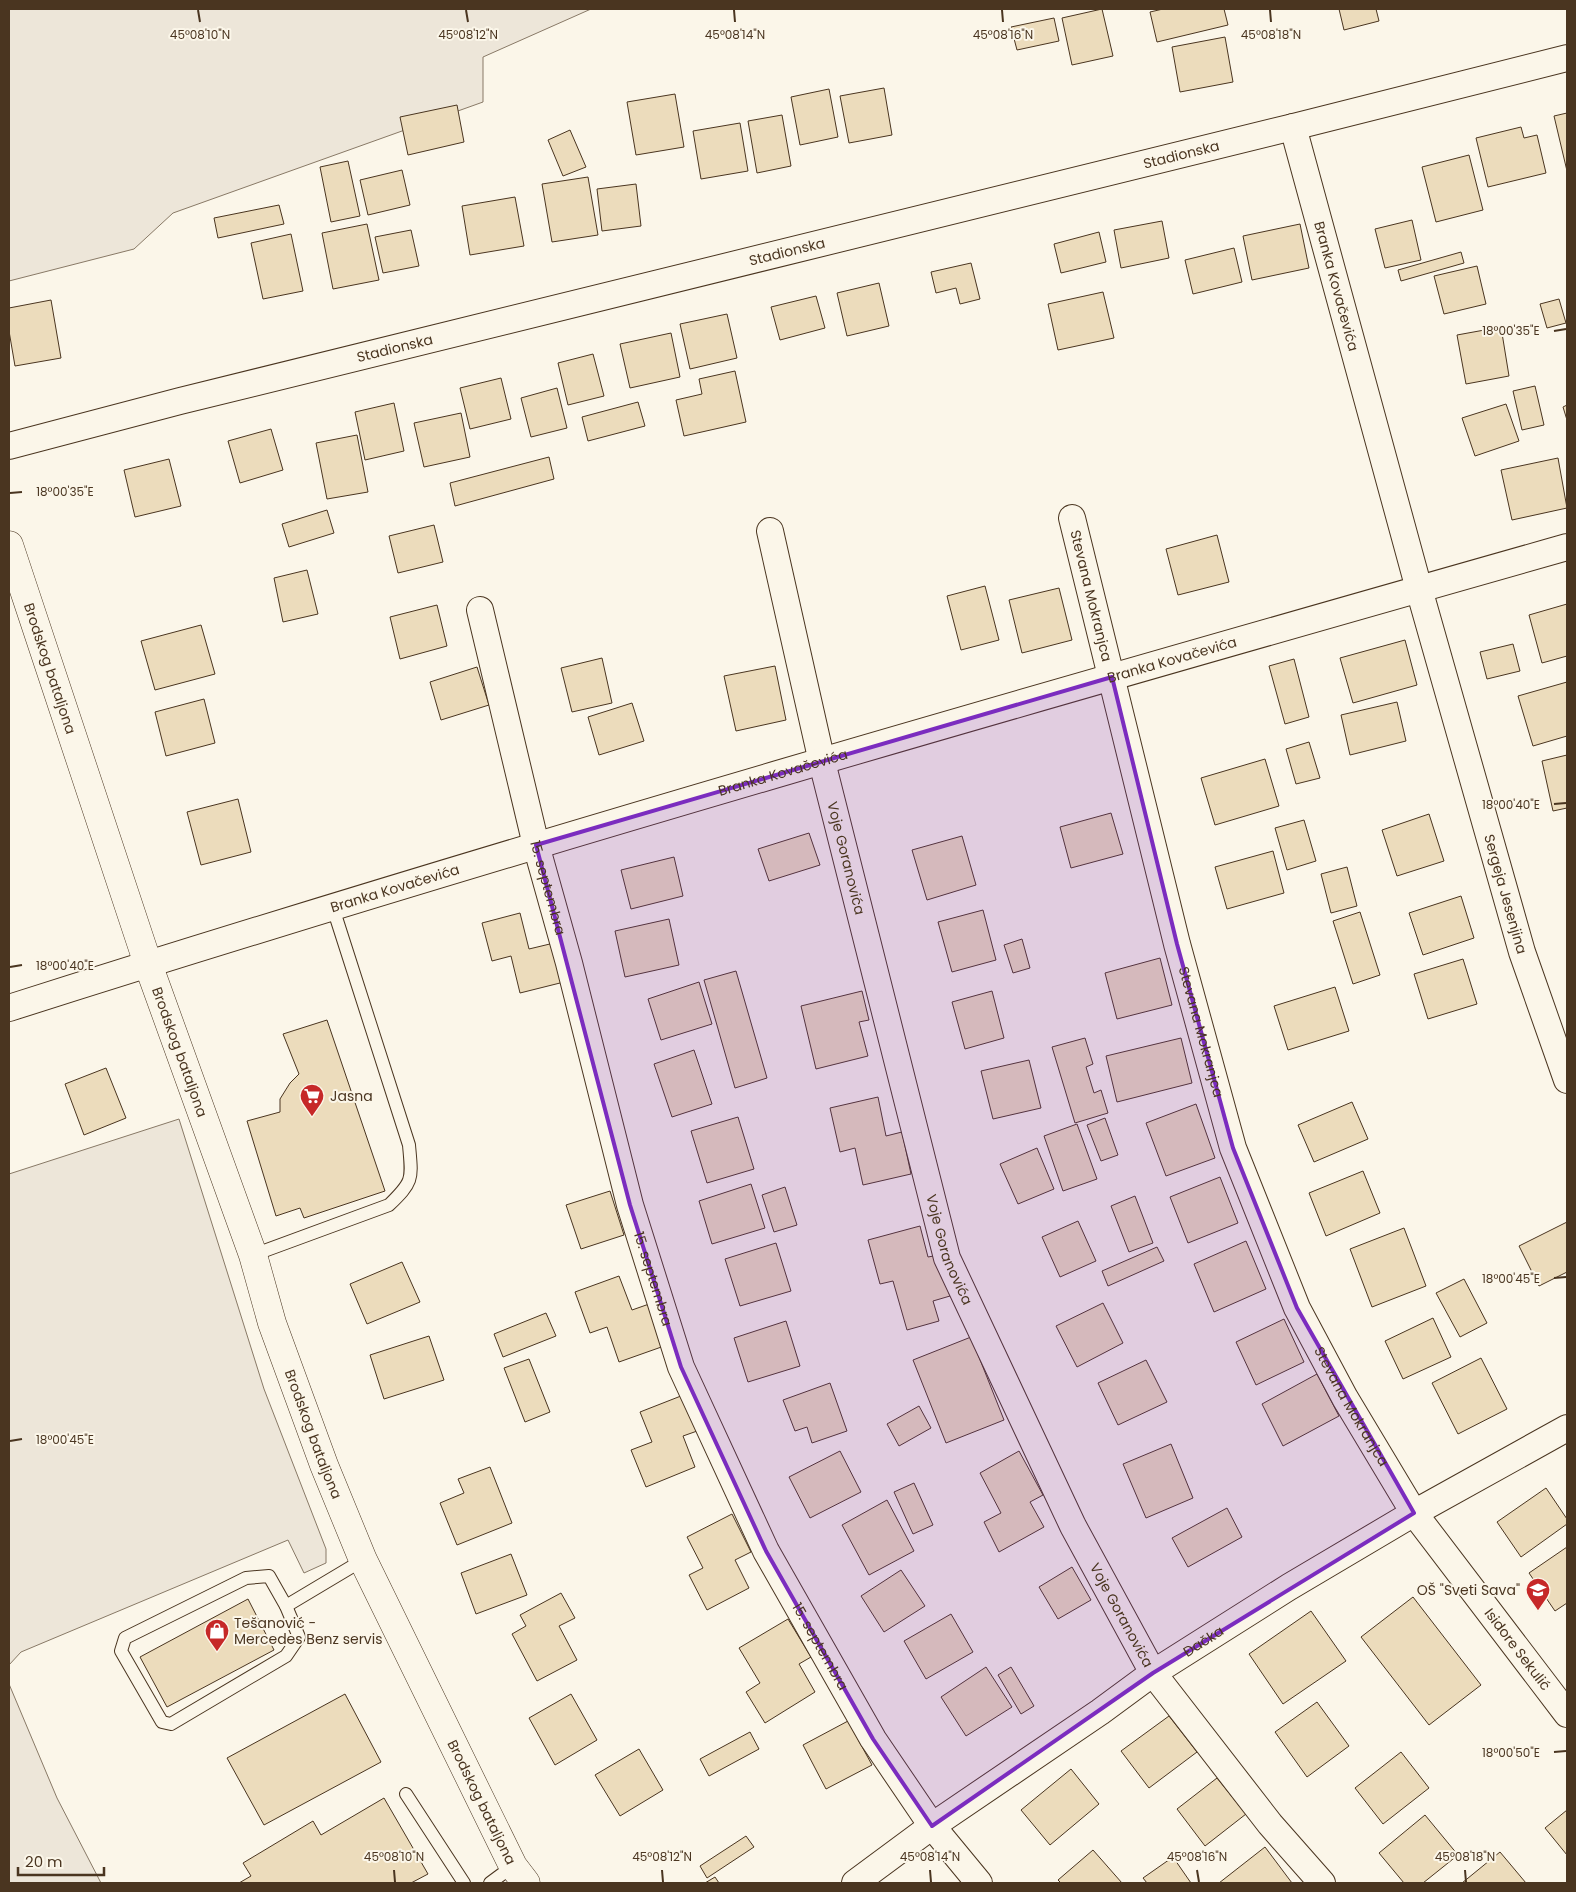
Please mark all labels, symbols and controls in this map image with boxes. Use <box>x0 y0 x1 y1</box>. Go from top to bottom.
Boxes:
text: 45°08'10"N <box>170 26 230 43</box>
text: 45°08'12"N <box>438 26 498 43</box>
text: 45°08'14"N <box>705 26 765 43</box>
text: 45°08'16"N <box>973 26 1033 43</box>
text: 45°08'18"N <box>1241 26 1301 43</box>
street label: Stadionska <box>1141 136 1221 173</box>
street label: Branka Kovačevića <box>1309 219 1364 353</box>
street label: Stadionska <box>747 233 827 271</box>
text: 18°00'35"E <box>1482 322 1540 339</box>
street label: Stadionska <box>355 329 435 367</box>
text: 18°00'35"E <box>36 483 94 500</box>
street label: Stevana Mokranjca <box>1065 528 1117 664</box>
street label: Brodskog bataljona <box>19 600 81 736</box>
street label: Branka Kovačevića <box>1105 632 1239 688</box>
street label: Branka Kovačevića <box>716 744 850 801</box>
text: 18°00'40"E <box>1482 796 1540 813</box>
street label: Voje Goranovića <box>822 799 870 917</box>
street label: Sergeja Jesenjina <box>1479 832 1532 956</box>
street label: 15. septembra <box>525 838 571 938</box>
street label: Branka Kovačevića <box>328 859 462 917</box>
text: 18°00'40"E <box>36 957 94 974</box>
street label: Stevana Mokranjca <box>1174 964 1229 1100</box>
street label: Brodskog bataljona <box>147 984 212 1120</box>
supermarket icon: Jasna <box>299 1083 325 1117</box>
place label: Jasna <box>330 1086 373 1106</box>
street label: Voje Goranovića <box>921 1192 978 1308</box>
street label: 15. septembra <box>629 1229 677 1328</box>
text: 18°00'45"E <box>1482 1270 1540 1287</box>
street label: Stevana Mokranjca <box>1309 1343 1394 1470</box>
street label: Brodskog bataljona <box>280 1367 347 1502</box>
text: 18°00'45"E <box>36 1431 94 1448</box>
street label: Voje Goranovića <box>1085 1559 1158 1671</box>
school or university icon: OŠ "Sveti Sava" <box>1525 1577 1551 1611</box>
place label: OŠ "Sveti Sava" <box>1417 1580 1520 1600</box>
street label: 15. septembra <box>787 1599 853 1694</box>
street label: Isidore Sekulić <box>1480 1604 1556 1695</box>
place label: Tešanović - Mercedes Benz servis <box>234 1613 382 1649</box>
shop icon: Tešanović - Mercedes Benz servis <box>204 1618 230 1652</box>
street label: Đačka <box>1179 1621 1227 1662</box>
street label: Brodskog bataljona <box>443 1736 521 1868</box>
text: 18°00'50"E <box>1482 1744 1540 1761</box>
scale bar <box>18 1844 104 1876</box>
text: 45°08'10"N <box>364 1848 424 1865</box>
text: 45°08'12"N <box>632 1848 692 1865</box>
text: 45°08'14"N <box>900 1848 960 1865</box>
text: 45°08'16"N <box>1167 1848 1227 1865</box>
text: 45°08'18"N <box>1435 1848 1495 1865</box>
text: 20 m <box>25 1851 63 1872</box>

